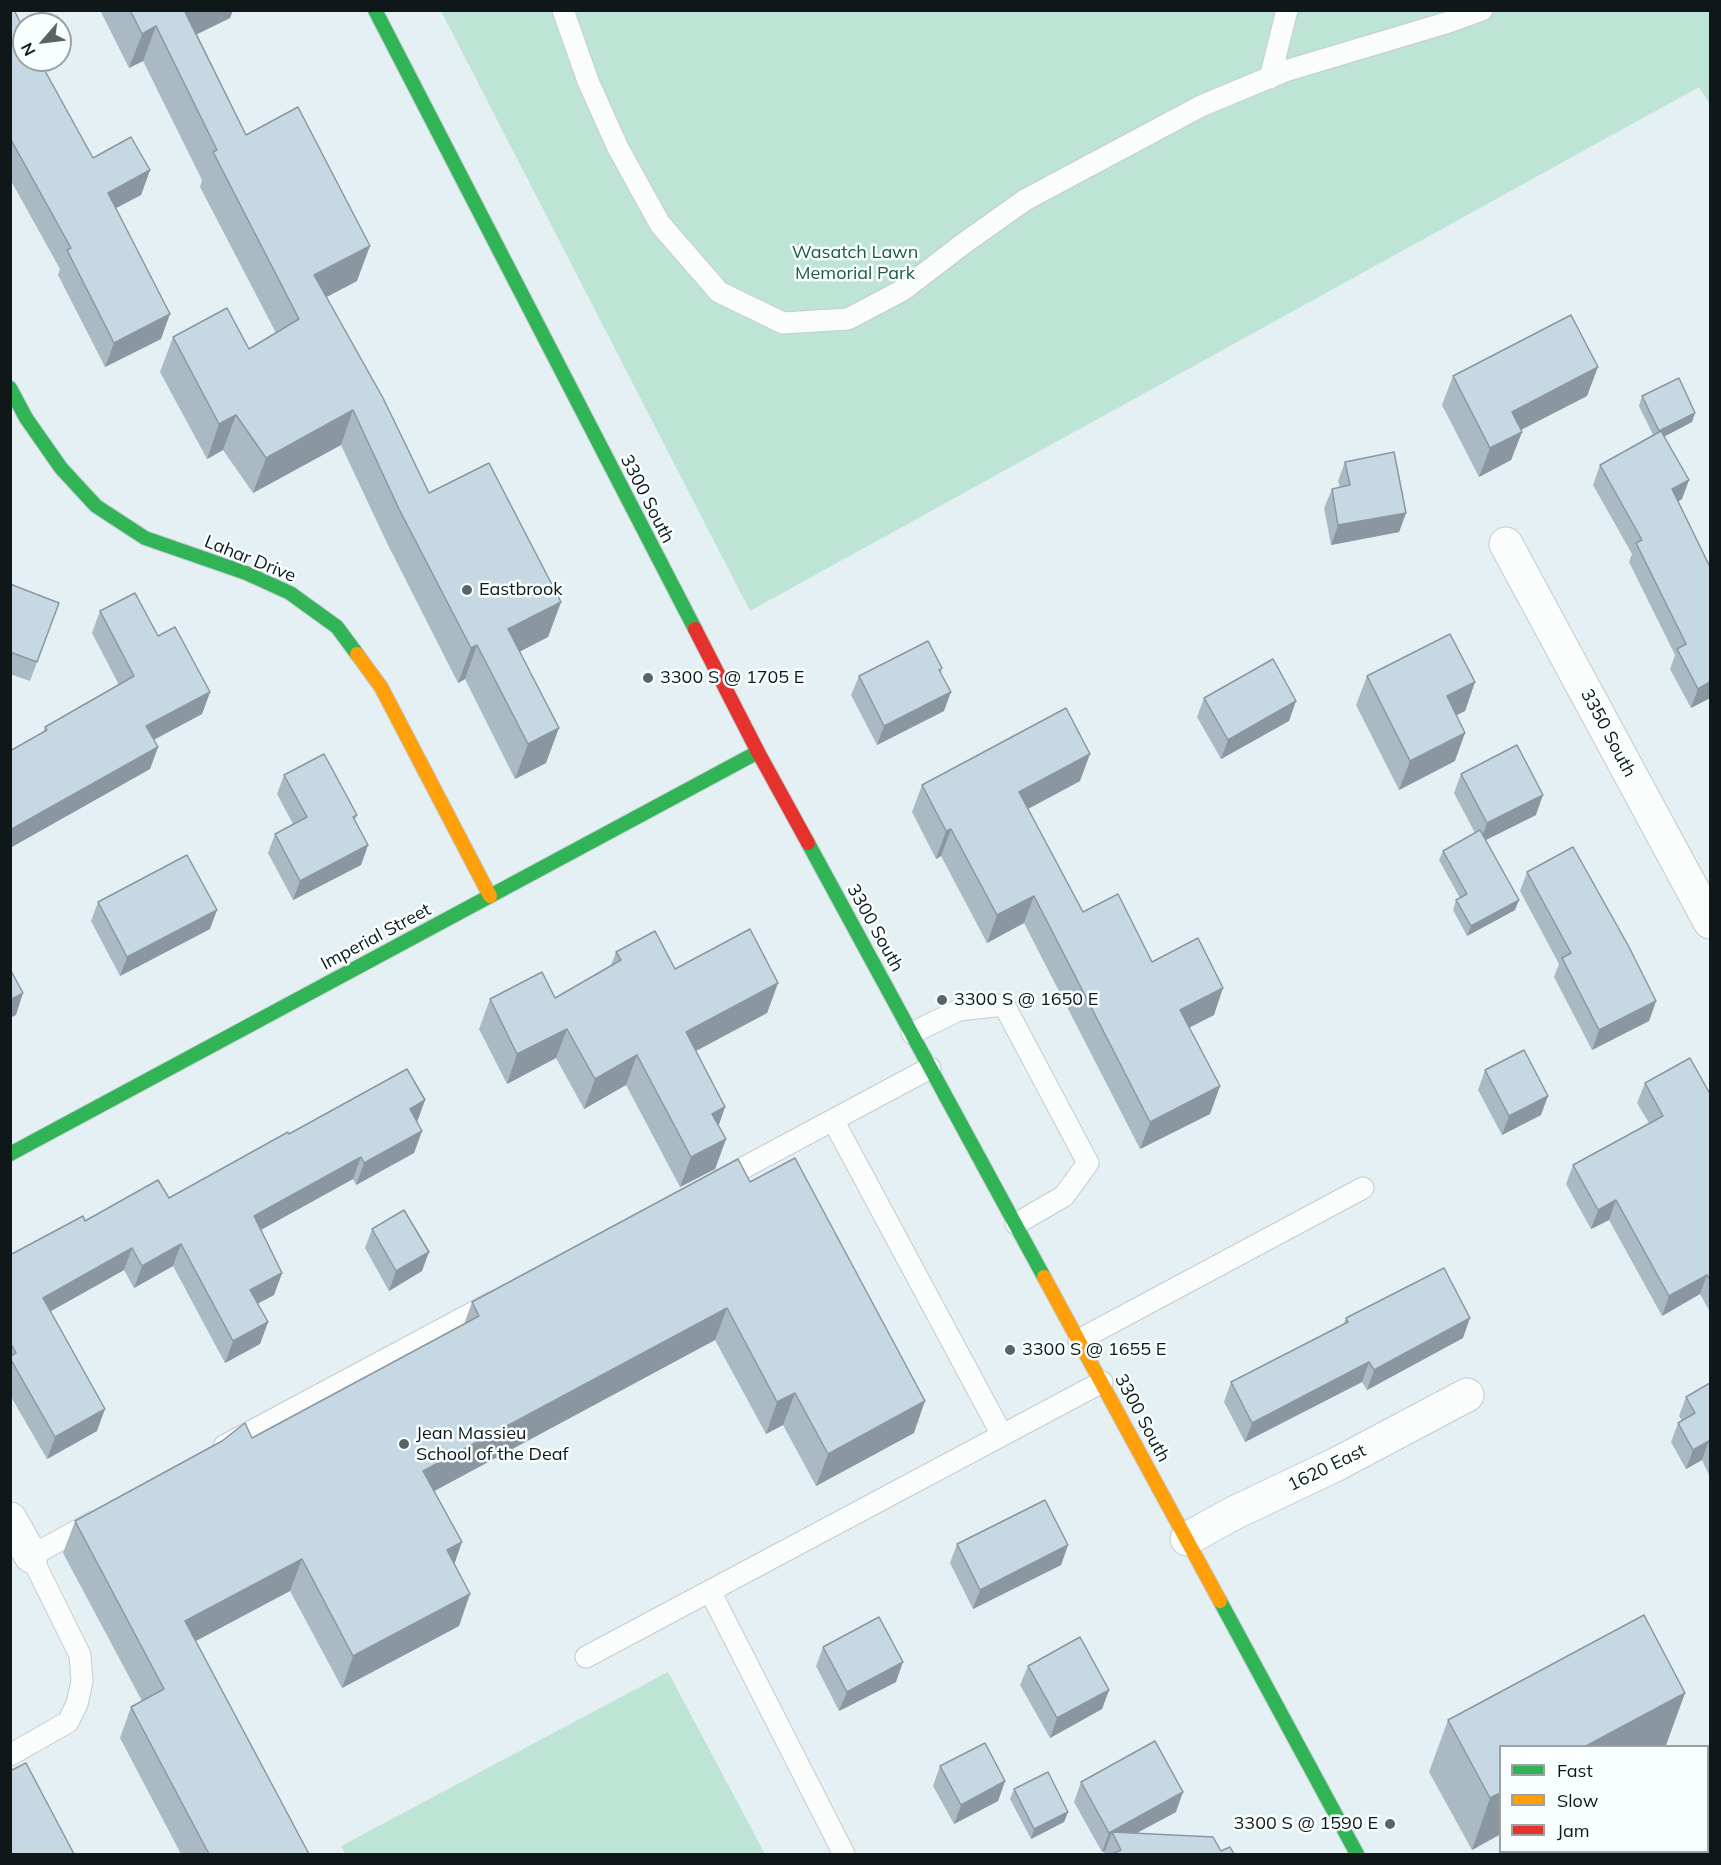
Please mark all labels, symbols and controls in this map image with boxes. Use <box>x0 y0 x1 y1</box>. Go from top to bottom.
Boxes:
north arrow <box>12 12 72 72</box>
text: N <box>16 39 40 60</box>
park label: Wasatch Lawn Memorial Park <box>792 242 918 284</box>
street label: 3300 South <box>615 451 679 547</box>
street label: Lahar Drive <box>201 531 299 587</box>
place label: Eastbrook <box>479 579 562 601</box>
marker: Eastbrook <box>460 583 474 597</box>
place label: 3300 S @ 1705 E <box>660 667 804 689</box>
marker: 3300 S @ 1705 E <box>641 671 655 685</box>
street label: 3350 South <box>1576 685 1640 781</box>
street label: 3300 South <box>842 881 908 975</box>
street label: Imperial Street <box>317 899 435 975</box>
place label: 3300 S @ 1650 E <box>954 989 1098 1011</box>
marker: 3300 S @ 1650 E <box>935 993 949 1007</box>
place label: 3300 S @ 1655 E <box>1022 1339 1166 1361</box>
marker: 3300 S @ 1655 E <box>1003 1343 1017 1357</box>
street label: 3300 South <box>1110 1370 1174 1466</box>
place label: Jean Massieu School of the Deaf <box>416 1423 569 1466</box>
marker: Jean Massieu School of the Deaf <box>397 1437 411 1451</box>
street label: 1620 East <box>1284 1440 1370 1496</box>
legend <box>1499 1745 1709 1853</box>
text: Fast <box>1557 1759 1593 1782</box>
text: Slow <box>1557 1789 1598 1812</box>
place label: 3300 S @ 1590 E <box>1234 1813 1378 1835</box>
marker: 3300 S @ 1590 E <box>1383 1817 1397 1831</box>
text: Jam <box>1557 1819 1590 1842</box>

